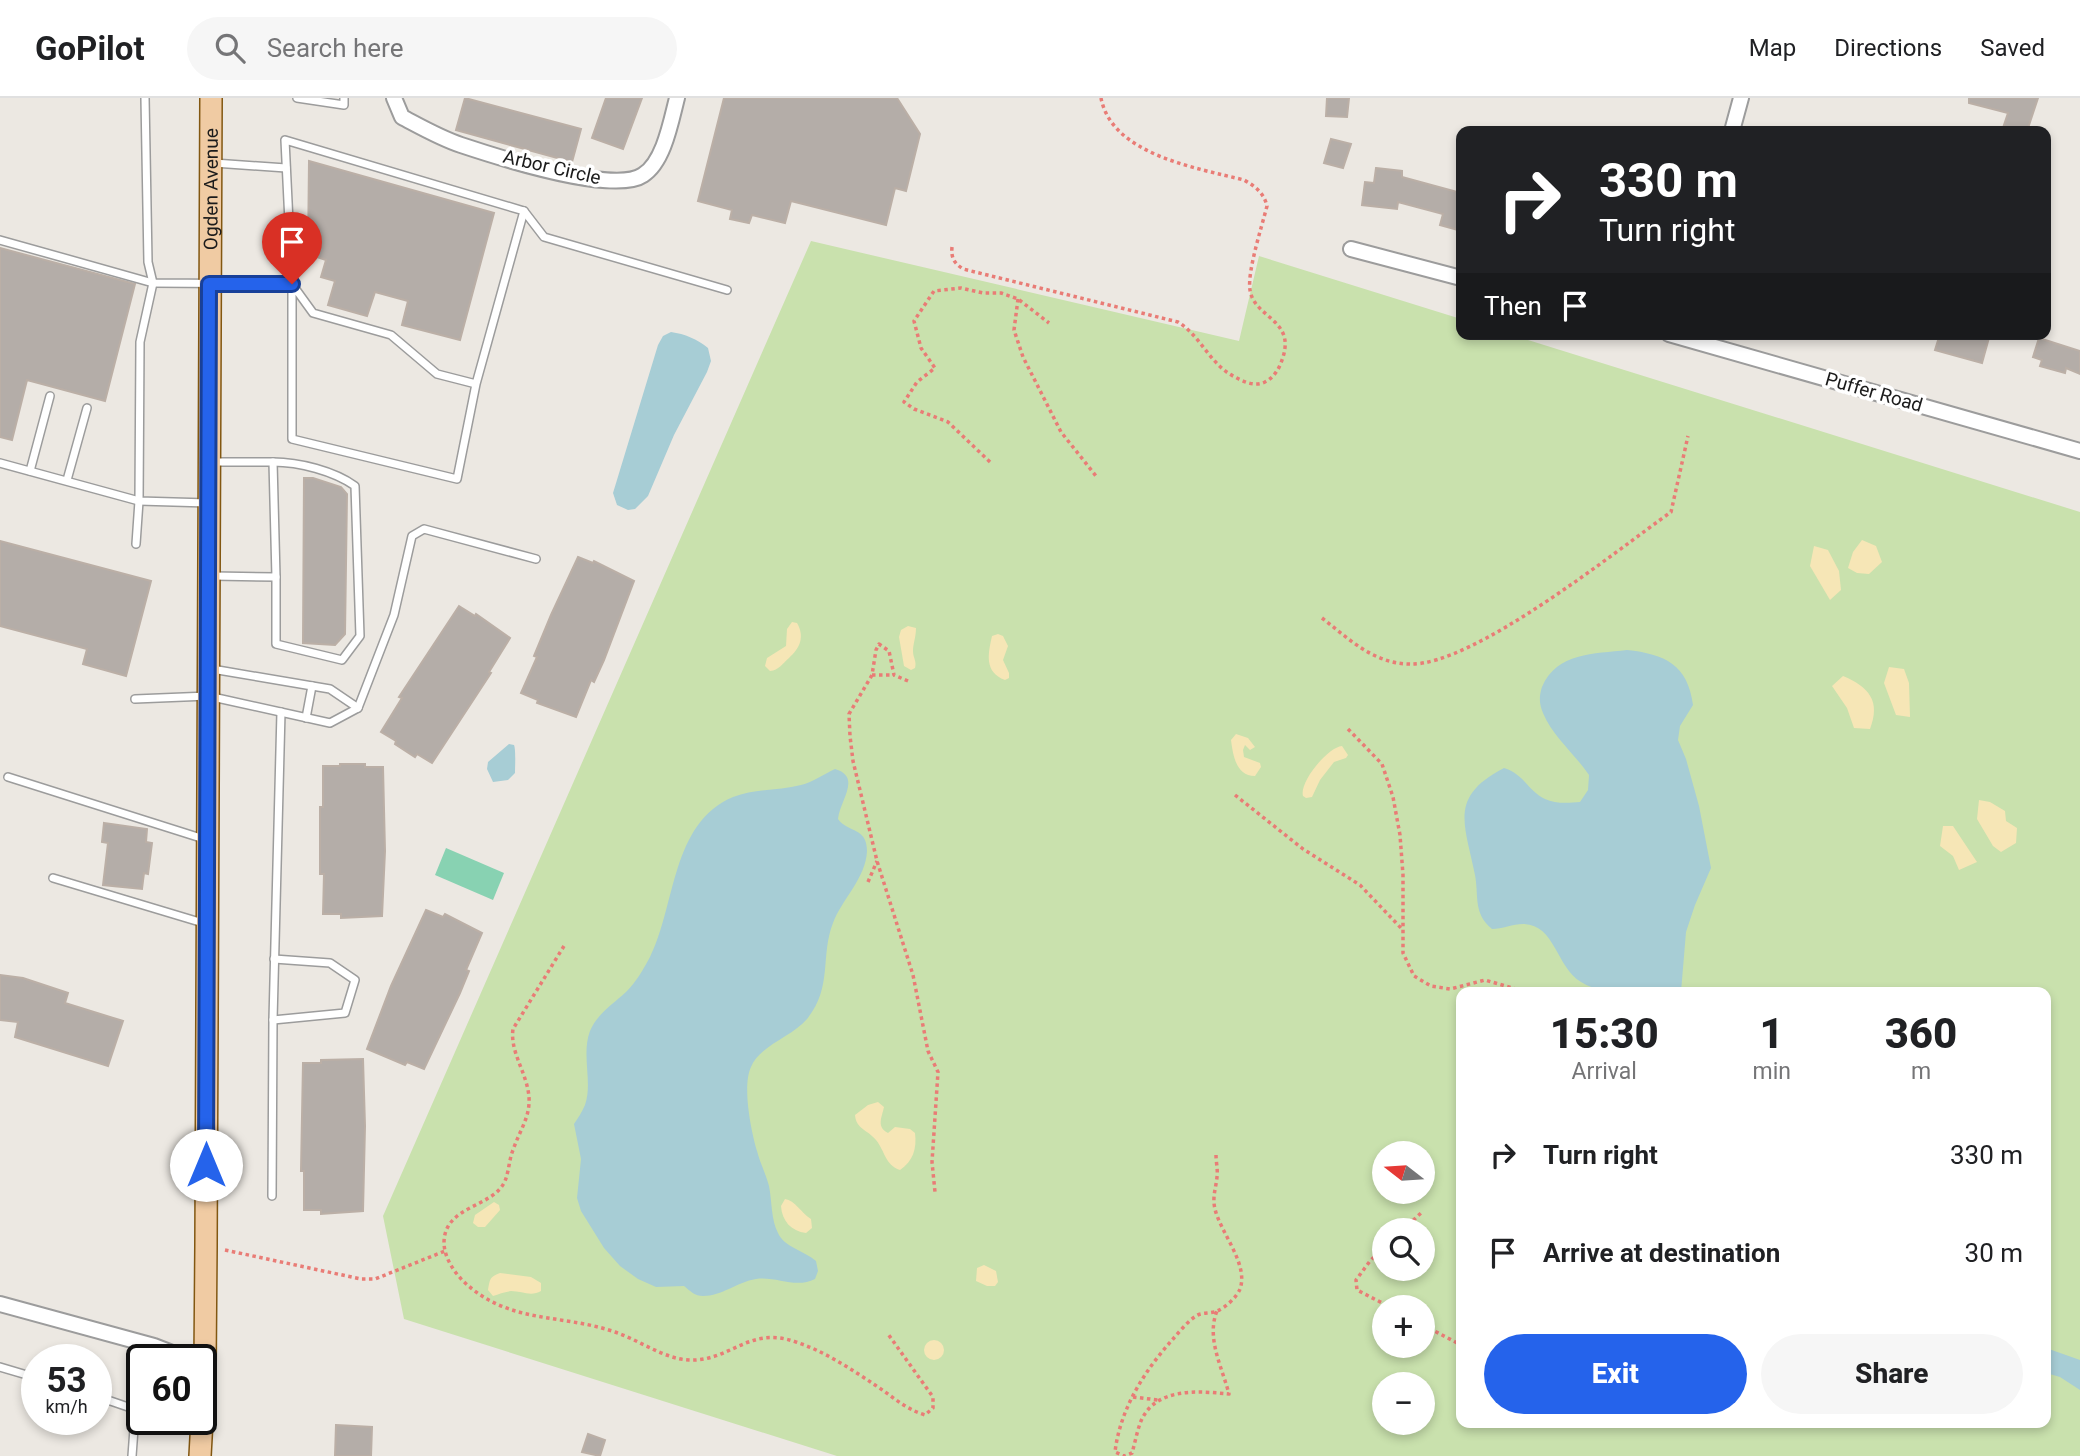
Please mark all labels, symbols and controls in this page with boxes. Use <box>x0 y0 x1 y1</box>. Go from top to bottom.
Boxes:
search box <box>187 17 677 80</box>
text: GoPilot <box>35 29 145 68</box>
icon: search <box>211 29 249 67</box>
text: Search here <box>267 33 403 63</box>
text: Map <box>1749 34 1796 62</box>
text: Directions <box>1834 34 1942 62</box>
text: Saved <box>1980 34 2045 62</box>
street label: Ogden Avenue <box>199 128 222 250</box>
street label: Arbor Circle <box>501 145 603 189</box>
text: 330 m <box>1599 152 1738 209</box>
icon: right <box>1484 154 1575 245</box>
text: Turn right <box>1599 211 1735 249</box>
pin <box>262 212 322 284</box>
icon: arrive <box>273 223 311 261</box>
icon: arrive <box>1556 287 1594 325</box>
text: Then <box>1484 291 1542 321</box>
street label: Puffer Road <box>1823 367 1925 417</box>
text: 15:30 <box>1550 1009 1659 1058</box>
text: 1 <box>1760 1009 1784 1058</box>
text: 360 <box>1885 1009 1957 1058</box>
text: Arrival <box>1572 1058 1637 1085</box>
text: min <box>1752 1058 1791 1085</box>
text: m <box>1911 1058 1931 1085</box>
position arrow <box>169 1128 243 1202</box>
icon: right <box>1484 1136 1522 1174</box>
text: Turn right <box>1543 1140 1658 1170</box>
text: 330 m <box>1950 1140 2023 1170</box>
north arrow <box>1372 1141 1435 1204</box>
map controls <box>1372 1141 1435 1435</box>
button: search <box>1372 1218 1435 1281</box>
icon: arrive <box>1484 1234 1522 1272</box>
text: Arrive at destination <box>1543 1238 1780 1268</box>
text: 30 m <box>1965 1238 2023 1268</box>
button: + <box>1372 1295 1435 1358</box>
button: Exit <box>1484 1334 1747 1414</box>
button: Share <box>1761 1334 2023 1414</box>
speed limit sign: 60 <box>126 1344 217 1435</box>
text: 53 <box>46 1360 87 1401</box>
button: − <box>1372 1372 1435 1435</box>
text: km/h <box>45 1396 88 1417</box>

